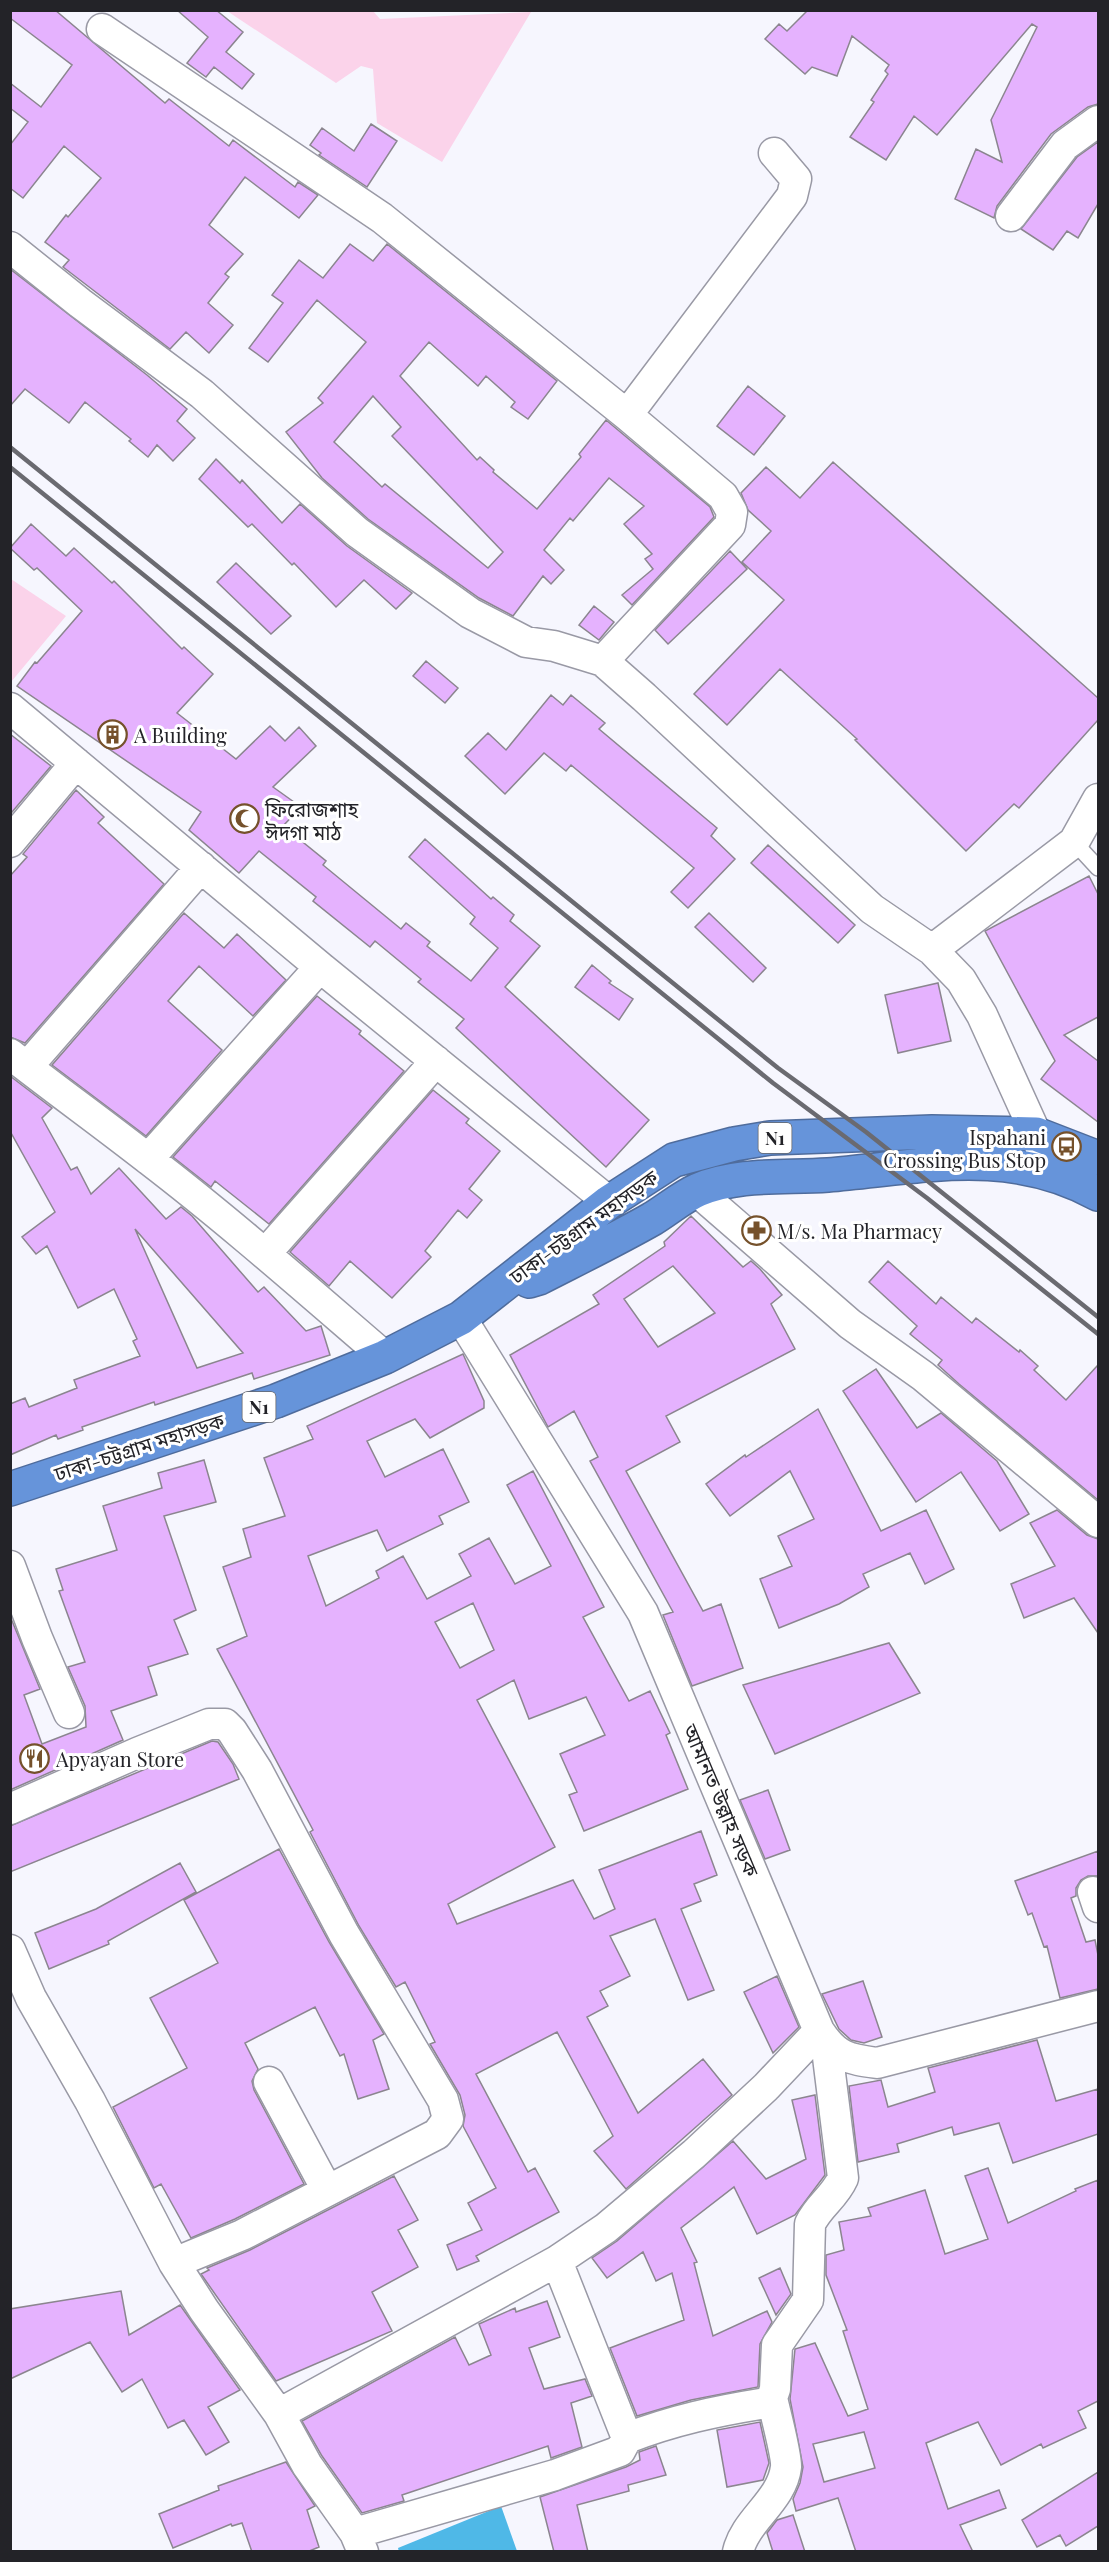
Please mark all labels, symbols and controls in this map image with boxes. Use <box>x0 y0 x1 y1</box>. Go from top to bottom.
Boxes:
building icon: A Building <box>97 718 129 750</box>
place label: A Building <box>133 721 227 748</box>
place label: ফিরোজশাহ ঈদগা মাঠ <box>264 795 359 845</box>
mosque icon: ফিরোজশাহ ঈদগা মাঠ <box>228 803 260 835</box>
road number: N1 <box>758 1123 792 1153</box>
place label: Ispahani Crossing Bus Stop <box>883 1123 1046 1173</box>
bus stop icon: Ispahani Crossing Bus Stop <box>1051 1131 1083 1163</box>
street label: ঢাকা-চট্টগ্রাম মহাসড়ক <box>503 1162 663 1290</box>
pharmacy icon: M/s. Ma Pharmacy <box>740 1214 772 1246</box>
place label: M/s. Ma Pharmacy <box>777 1217 942 1244</box>
road number: N1 <box>242 1392 276 1422</box>
street label: ঢাকা-চট্টগ্রাম মহাসড়ক <box>50 1406 228 1487</box>
street label: আমানত উল্লাহ সড়ক <box>677 1719 767 1881</box>
restaurant icon: Apyayan Store <box>19 1742 51 1774</box>
place label: Apyayan Store <box>55 1745 184 1772</box>

